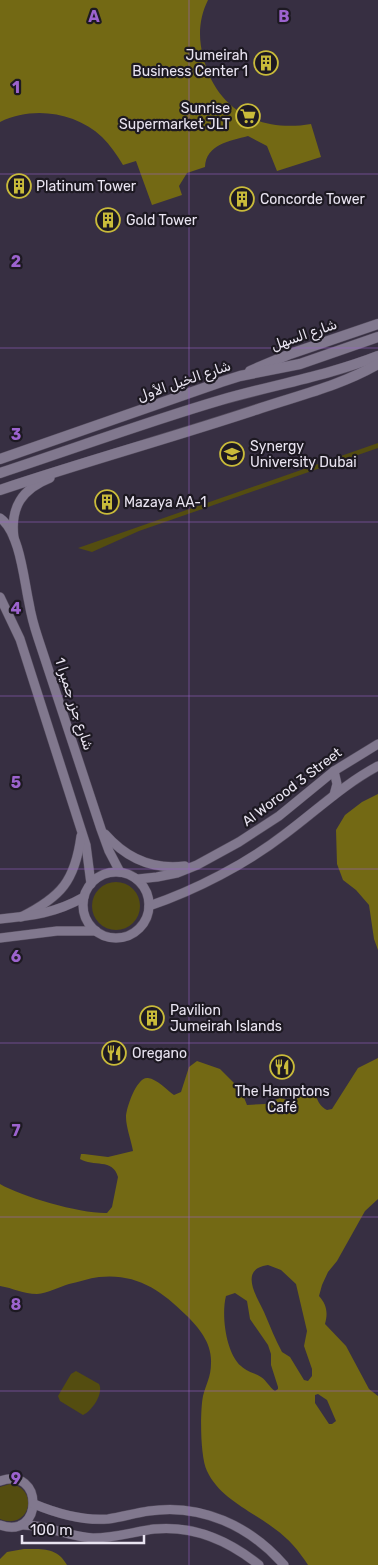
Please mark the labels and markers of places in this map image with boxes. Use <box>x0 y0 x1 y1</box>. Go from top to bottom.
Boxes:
place label: Jumeirah Business Center 1 <box>132 47 248 80</box>
building icon: Jumeirah Business Center 1 <box>253 50 279 76</box>
place label: Sunrise Supermarket JLT <box>119 100 230 133</box>
supermarket icon: Sunrise Supermarket JLT <box>235 103 261 129</box>
building icon: Platinum Tower <box>6 173 32 199</box>
place label: Platinum Tower <box>36 178 137 195</box>
building icon: Concorde Tower <box>229 186 255 212</box>
place label: Concorde Tower <box>260 191 366 208</box>
building icon: Gold Tower <box>95 207 121 233</box>
place label: Gold Tower <box>126 212 198 229</box>
place label: Synergy University Dubai <box>250 438 357 471</box>
school or university icon: Synergy University Dubai <box>219 441 245 467</box>
building icon: Mazaya AA-1 <box>94 489 120 515</box>
place label: Mazaya AA-1 <box>124 494 206 511</box>
place label: Pavilion Jumeirah Islands <box>170 1002 282 1035</box>
building icon: Pavilion Jumeirah Islands <box>139 1005 165 1031</box>
restaurant icon: Oregano <box>101 1040 127 1066</box>
place label: Oregano <box>132 1045 187 1062</box>
restaurant icon: The Hamptons Café <box>269 1054 295 1080</box>
place label: The Hamptons Café <box>234 1083 330 1116</box>

